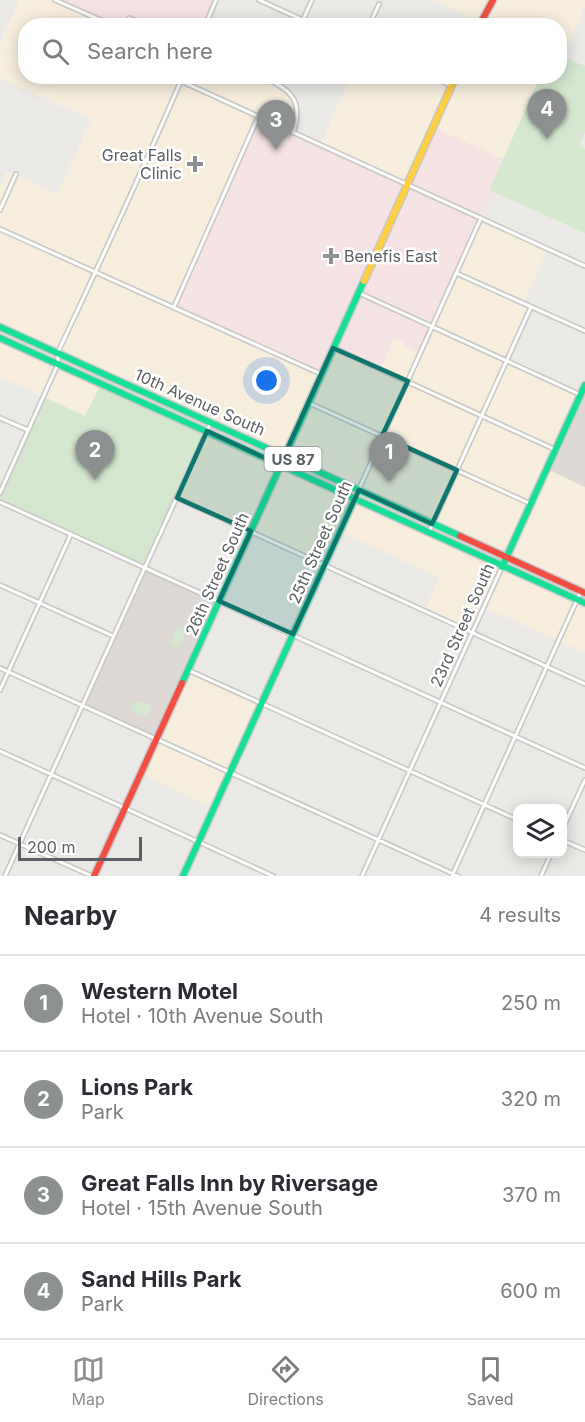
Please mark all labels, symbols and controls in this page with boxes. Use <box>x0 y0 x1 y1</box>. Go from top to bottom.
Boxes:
search box <box>18 18 567 84</box>
icon: search <box>39 35 72 68</box>
text: Search here <box>87 38 213 64</box>
pin: 4 <box>528 90 566 139</box>
pin: 3 <box>256 100 296 150</box>
place label: Great Falls Clinic <box>102 145 182 183</box>
marker: Great Falls Clinic <box>186 155 204 173</box>
place label: Benefis East <box>344 246 438 266</box>
marker: Benefis East <box>322 247 340 265</box>
street label: 10th Avenue South <box>132 364 268 440</box>
your location <box>252 366 281 395</box>
pin: 2 <box>76 430 115 480</box>
pin: 1 <box>370 432 408 482</box>
road number: US 87 <box>264 447 322 471</box>
street label: 25th Street South <box>284 477 356 607</box>
street label: 26th Street South <box>181 509 253 639</box>
street label: 23rd Street South <box>426 560 498 690</box>
map controls <box>513 804 567 858</box>
button: layers <box>513 804 567 858</box>
scale bar <box>18 834 142 862</box>
text: 200 m <box>27 837 75 857</box>
text: Nearby <box>24 900 117 931</box>
text: 4 results <box>479 903 561 927</box>
text: Western Motel <box>81 978 238 1004</box>
text: 1 <box>39 991 48 1015</box>
text: 250 m <box>501 991 561 1015</box>
text: Hotel · 10th Avenue South <box>81 1004 324 1028</box>
text: Lions Park <box>81 1074 193 1100</box>
text: 2 <box>37 1087 50 1111</box>
text: 320 m <box>501 1087 561 1111</box>
text: Park <box>81 1100 124 1124</box>
text: Great Falls Inn by Riversage <box>81 1170 378 1196</box>
text: 3 <box>37 1183 50 1207</box>
text: 370 m <box>502 1183 561 1207</box>
text: Hotel · 15th Avenue South <box>81 1196 323 1220</box>
text: Sand Hills Park <box>81 1266 242 1292</box>
text: 4 <box>37 1279 50 1303</box>
text: 600 m <box>500 1279 561 1303</box>
text: Park <box>81 1292 124 1316</box>
tab: Map <box>71 1353 105 1409</box>
tab: Directions <box>248 1353 324 1409</box>
tab: Saved <box>467 1353 514 1409</box>

